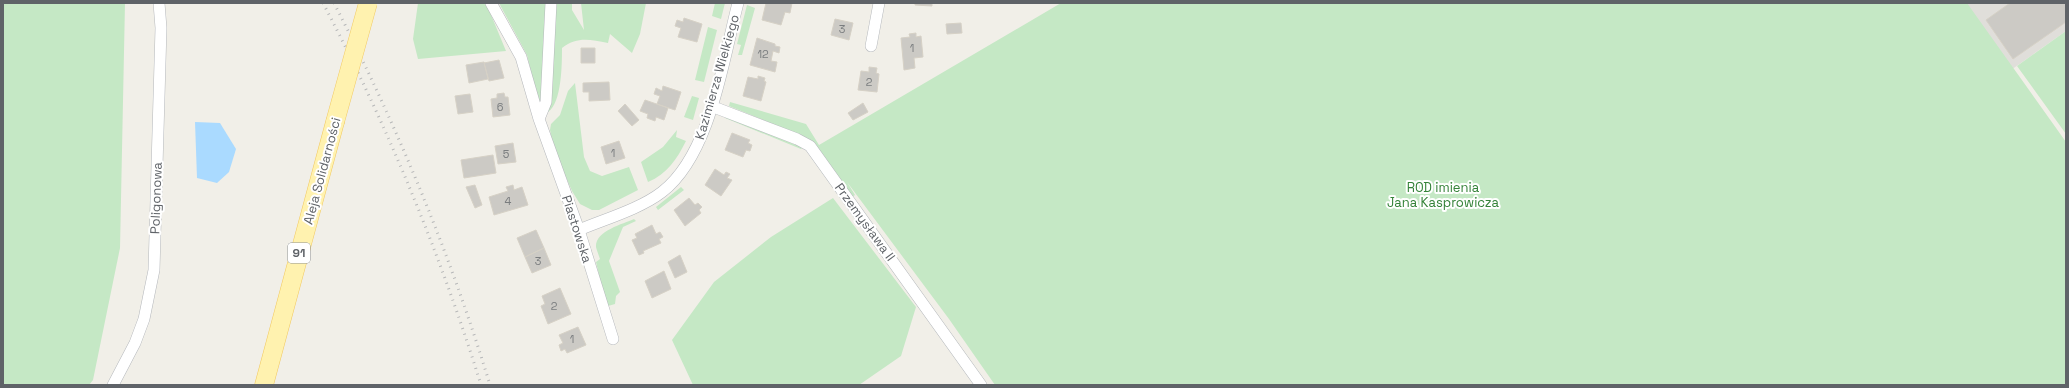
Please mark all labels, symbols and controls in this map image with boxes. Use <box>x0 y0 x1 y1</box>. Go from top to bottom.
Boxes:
street label: Kazimierza Wielkiego <box>691 12 743 142</box>
house number: 3 <box>839 22 846 36</box>
house number: 1 <box>910 41 914 55</box>
house number: 12 <box>757 47 769 61</box>
house number: 2 <box>866 75 873 89</box>
house number: 6 <box>497 100 504 114</box>
street label: Aleja Solidarności <box>300 116 344 226</box>
house number: 1 <box>611 146 615 160</box>
house number: 5 <box>503 147 510 161</box>
street label: Poligonowa <box>146 161 166 234</box>
park label: ROD imienia Jana Kasprowicza <box>1387 179 1500 211</box>
street label: Przemysława II <box>831 180 899 264</box>
street label: Piastowska <box>558 193 596 266</box>
house number: 4 <box>505 194 512 208</box>
road number: 91 <box>288 243 310 263</box>
house number: 3 <box>535 254 542 268</box>
house number: 2 <box>551 299 558 313</box>
house number: 1 <box>570 332 574 346</box>

